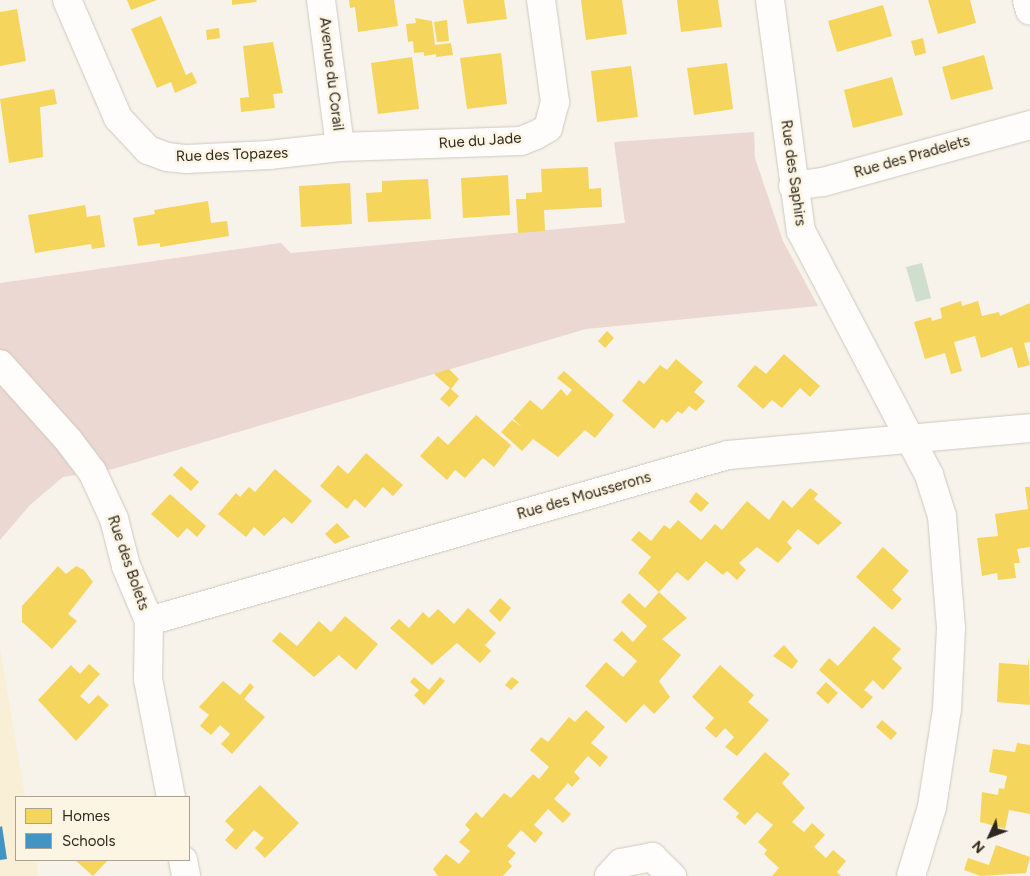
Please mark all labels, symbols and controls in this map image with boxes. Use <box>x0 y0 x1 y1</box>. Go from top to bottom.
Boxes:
street label: Avenue du Corail <box>315 16 347 132</box>
street label: Rue des Saphirs <box>777 119 809 227</box>
street label: Rue du Jade <box>438 129 522 153</box>
street label: Rue des Pradelets <box>852 132 972 182</box>
street label: Rue des Topazes <box>175 144 289 166</box>
street label: Rue des Mousserons <box>515 468 653 524</box>
street label: Rue des Bolets <box>103 513 153 613</box>
legend <box>15 796 190 861</box>
text: Homes <box>62 807 110 825</box>
north arrow <box>965 811 1015 861</box>
text: Schools <box>62 832 115 850</box>
text: N <box>969 837 989 856</box>

